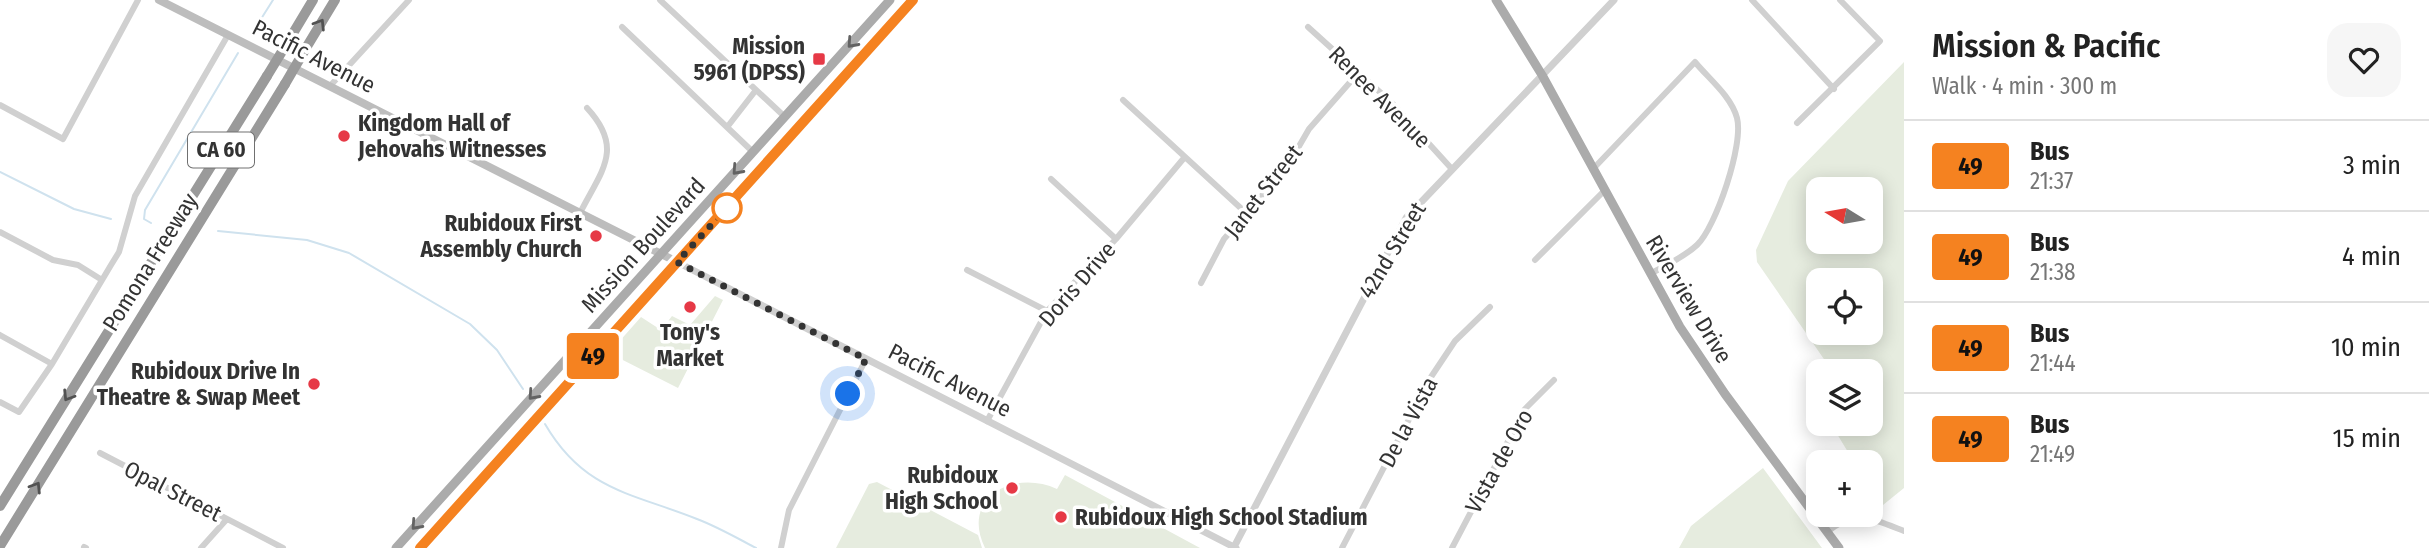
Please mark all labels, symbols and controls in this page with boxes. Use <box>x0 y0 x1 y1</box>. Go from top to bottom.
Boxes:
street label: Pacific Avenue <box>248 13 380 99</box>
one-way arrow <box>312 19 325 32</box>
button: heart <box>2327 23 2401 97</box>
text: Mission & Pacific <box>1932 26 2160 66</box>
place label: Mission 5961 (DPSS) <box>694 32 805 86</box>
one-way arrow <box>848 35 860 48</box>
street label: Renee Avenue <box>1323 40 1437 154</box>
marker: Mission 5961 (DPSS) <box>811 51 827 67</box>
text: Walk · 4 min · 300 m <box>1932 72 2117 100</box>
place label: Kingdom Hall of Jehovahs Witnesses <box>357 109 546 163</box>
marker: Kingdom Hall of Jehovahs Witnesses <box>336 128 352 144</box>
road number: CA 60 <box>188 132 254 168</box>
text: Bus <box>2030 136 2069 167</box>
street label: Janet Street <box>1218 138 1308 243</box>
text: 3 min <box>2343 150 2401 181</box>
text: 49 <box>1958 152 1983 180</box>
one-way arrow <box>733 162 745 175</box>
text: 21:37 <box>2030 167 2073 195</box>
street label: Mission Boulevard <box>575 172 711 318</box>
north arrow <box>1806 177 1883 254</box>
map controls <box>1806 177 1883 527</box>
street label: Pomona Freeway <box>96 187 204 336</box>
unlabelled marker <box>712 193 742 223</box>
street label: 42nd Street <box>1352 196 1432 303</box>
place label: Rubidoux First Assembly Church <box>419 209 583 263</box>
text: Bus <box>2030 227 2069 258</box>
marker: Rubidoux First Assembly Church <box>588 228 604 244</box>
street label: Riverview Drive <box>1640 230 1738 368</box>
street label: Doris Drive <box>1033 236 1121 332</box>
text: 4 min <box>2342 241 2401 272</box>
text: 49 <box>1958 243 1983 271</box>
text: 21:38 <box>2030 258 2076 286</box>
button: locate <box>1806 268 1883 345</box>
marker: Tony's Market <box>682 299 698 315</box>
place label: Tony's Market <box>656 318 725 372</box>
text: Bus <box>2030 318 2069 349</box>
text: 10 min <box>2331 332 2401 363</box>
line badge: 49 <box>562 333 624 379</box>
text: 49 <box>1958 334 1983 362</box>
street label: Pacific Avenue <box>884 337 1016 423</box>
text: 49 <box>581 342 605 370</box>
text: 21:44 <box>2030 349 2076 377</box>
place label: Rubidoux Drive In Theatre & Swap Meet <box>97 357 301 411</box>
button: layers <box>1806 359 1883 436</box>
street label: De la Vista <box>1372 372 1444 472</box>
marker: Rubidoux Drive In Theatre & Swap Meet <box>306 376 322 392</box>
your location <box>830 376 865 411</box>
one-way arrow <box>529 387 542 400</box>
one-way arrow <box>64 388 77 401</box>
street label: Vista de Oro <box>1459 404 1539 518</box>
text: Bus <box>2030 409 2069 440</box>
text: 15 min <box>2333 423 2401 454</box>
text: 49 <box>1958 425 1983 453</box>
text: 21:49 <box>2030 440 2075 468</box>
button: + <box>1806 450 1883 527</box>
street label: Opal Street <box>120 455 227 528</box>
place label: Rubidoux High School <box>885 461 999 515</box>
marker: Rubidoux High School <box>1004 480 1020 496</box>
one-way arrow <box>27 482 40 495</box>
place label: Rubidoux High School Stadium <box>1075 503 1368 531</box>
marker: Rubidoux High School Stadium <box>1053 509 1069 525</box>
one-way arrow <box>412 517 424 530</box>

